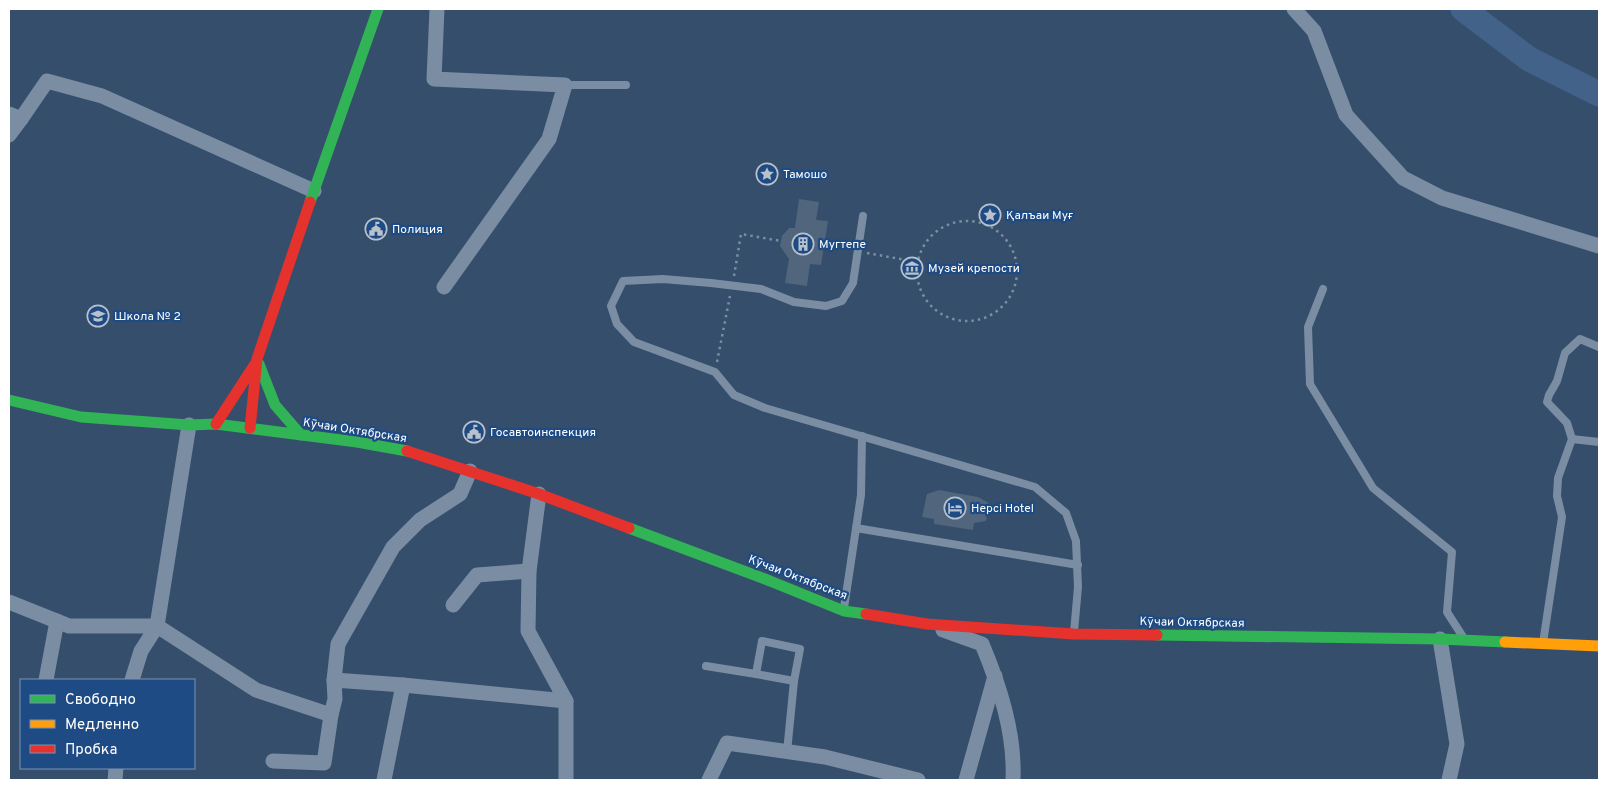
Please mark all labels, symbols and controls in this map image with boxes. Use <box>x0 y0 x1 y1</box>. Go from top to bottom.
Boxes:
place icon: Тамошо <box>755 162 779 186</box>
place label: Тамошо <box>783 167 827 183</box>
place icon: Қалъаи Муғ <box>978 203 1002 227</box>
place label: Қалъаи Муғ <box>1006 208 1073 224</box>
public building icon: Полиция <box>364 217 388 241</box>
place label: Полиция <box>392 222 443 238</box>
building icon: Мугтепе <box>791 232 815 256</box>
place label: Мугтепе <box>819 237 866 253</box>
museum icon: Музей крепости <box>900 256 924 280</box>
place label: Музей крепости <box>928 261 1020 277</box>
school or university icon: Школа № 2 <box>86 304 110 328</box>
place label: Школа № 2 <box>114 309 181 325</box>
street label: Кӯчаи Октябрская <box>302 415 408 447</box>
public building icon: Госавтоинспекция <box>462 420 486 444</box>
place label: Госавтоинспекция <box>490 425 596 441</box>
hotel icon: Hepci Hotel <box>943 496 967 520</box>
place label: Hepci Hotel <box>971 501 1034 517</box>
street label: Кӯчаи Октябрская <box>746 552 850 604</box>
street label: Кӯчаи Октябрская <box>1139 614 1245 632</box>
legend <box>20 679 195 769</box>
text: Свободно <box>65 691 136 710</box>
text: Медленно <box>65 716 139 735</box>
text: Пробка <box>65 741 117 760</box>

